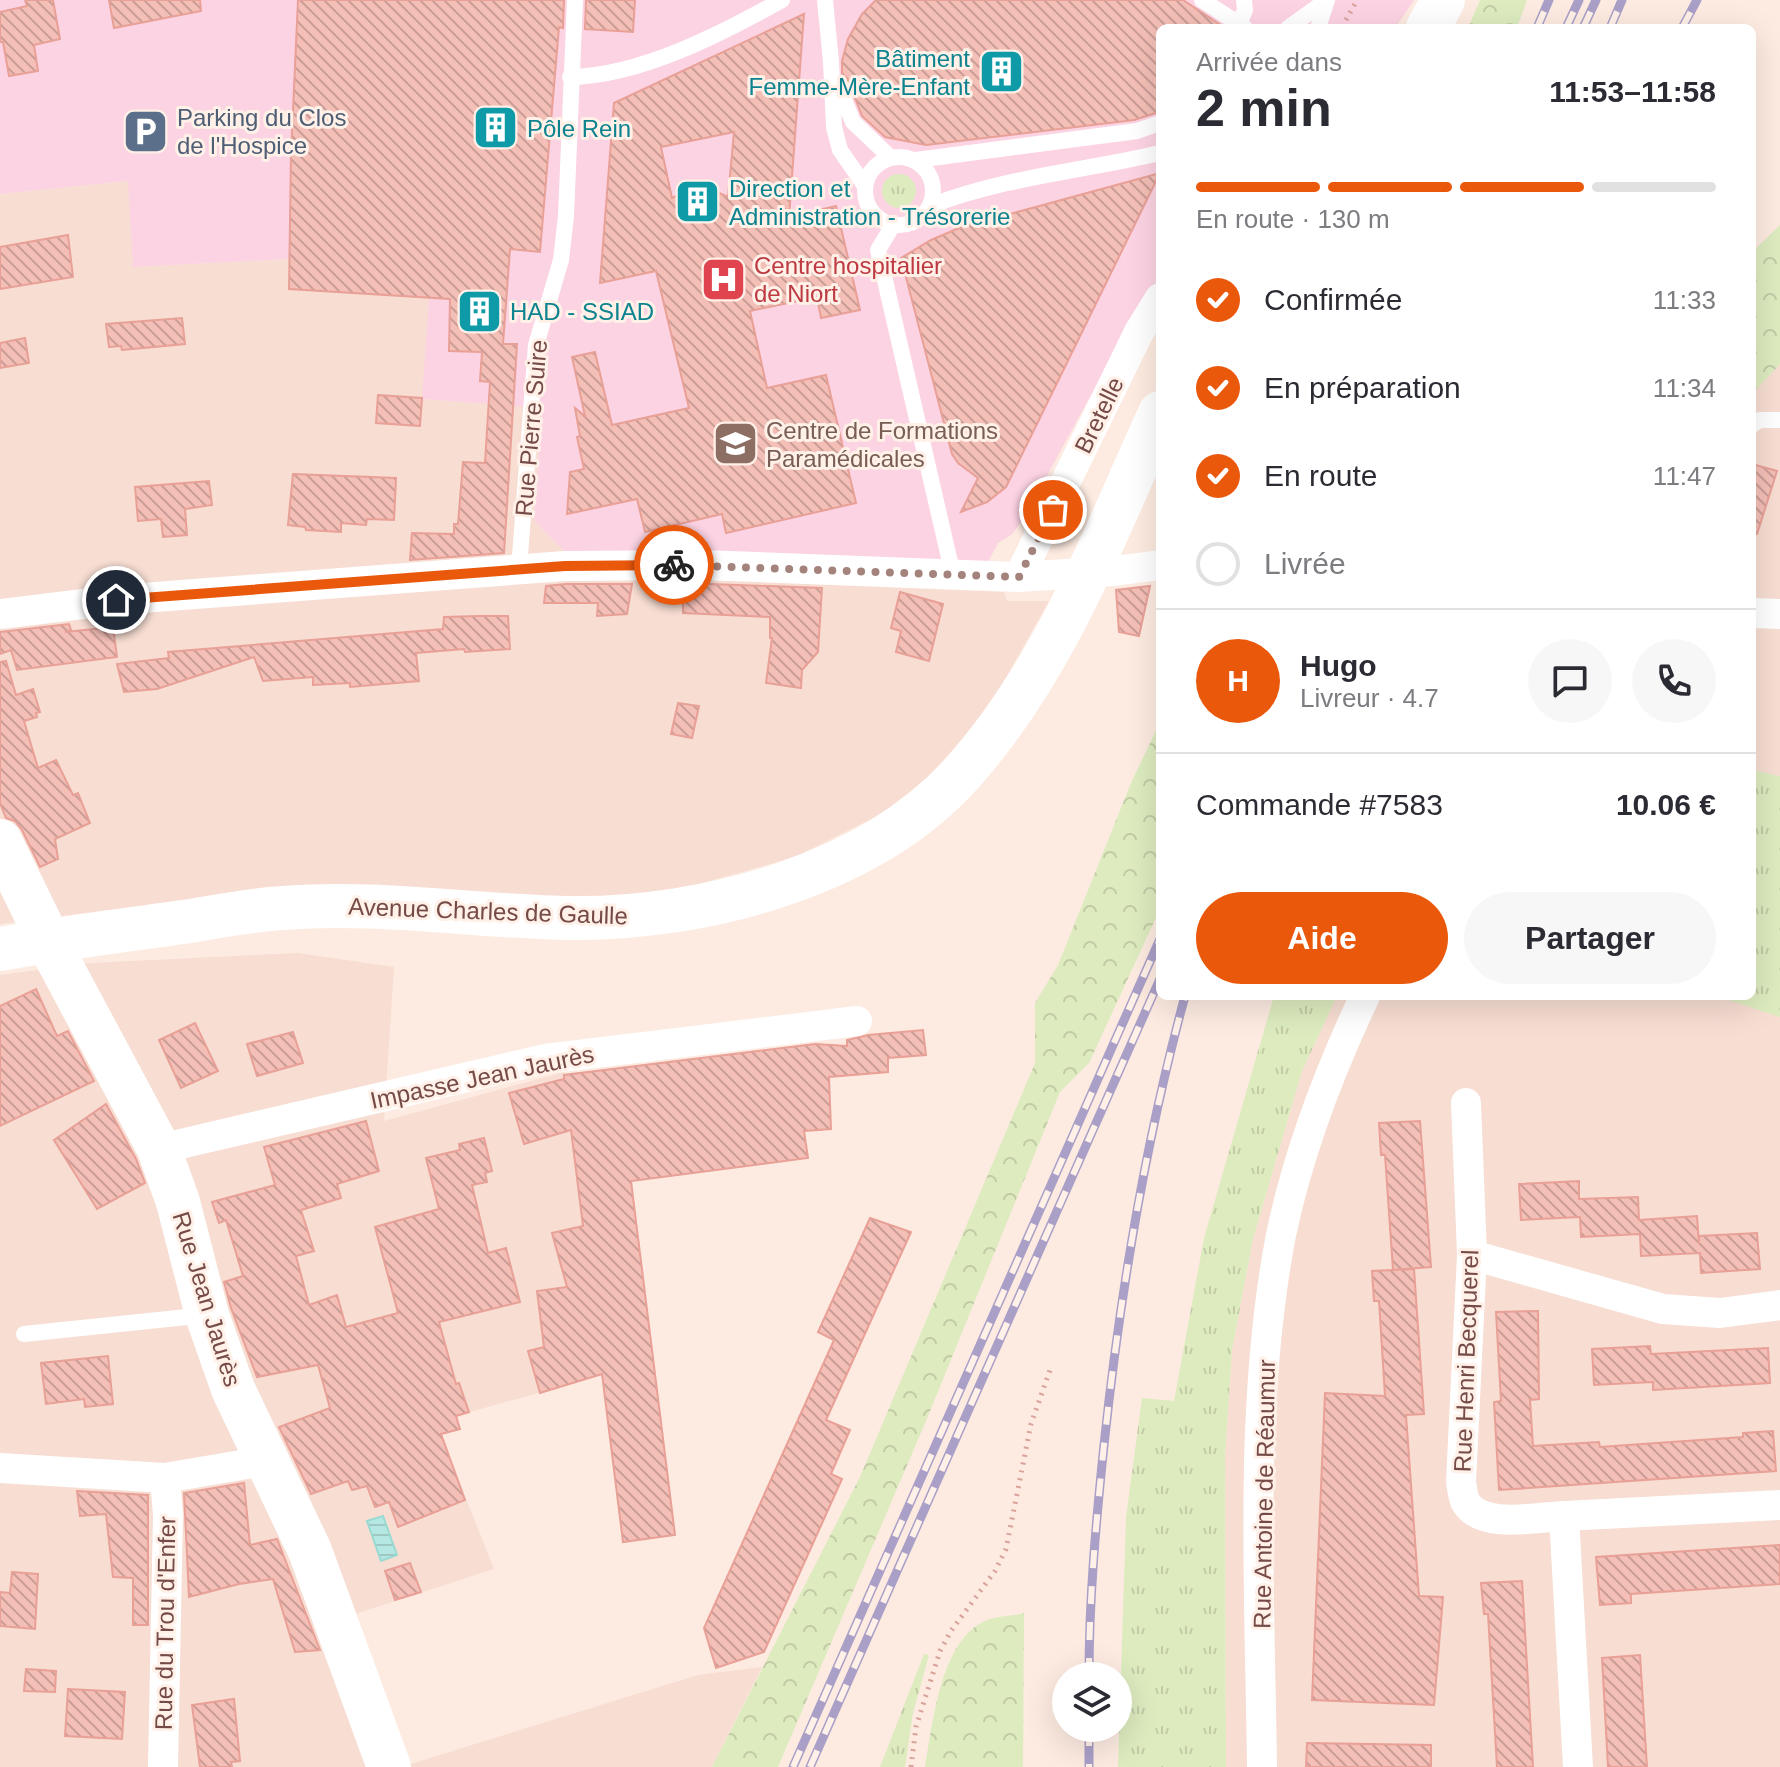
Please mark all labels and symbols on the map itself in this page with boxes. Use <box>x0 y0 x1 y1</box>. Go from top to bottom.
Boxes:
place label: Bâtiment Femme-Mère-Enfant <box>749 45 970 100</box>
building icon: Bâtiment Femme-Mère-Enfant <box>977 48 1025 96</box>
place label: Parking du Clos de l'Hospice <box>177 104 346 159</box>
building icon: Pôle Rein <box>472 104 520 152</box>
parking icon: Parking du Clos de l'Hospice <box>122 107 170 155</box>
place label: Pôle Rein <box>527 115 631 142</box>
place label: Direction et Administration - Trésorerie <box>729 175 1010 230</box>
building icon: Direction et Administration - Trésorerie <box>674 178 722 226</box>
place label: Centre hospitalier de Niort <box>754 252 942 307</box>
hospital icon: Centre hospitalier de Niort <box>699 255 747 303</box>
building icon: HAD - SSIAD <box>455 287 503 335</box>
place label: HAD - SSIAD <box>510 298 654 325</box>
street label: Rue Pierre Suire <box>510 338 552 518</box>
street label: Bretelle <box>1069 373 1129 457</box>
place label: Centre de Formations Paramédicales <box>766 417 998 472</box>
school or university icon: Centre de Formations Paramédicales <box>711 420 759 468</box>
pin <box>1019 476 1087 544</box>
courier <box>634 525 714 605</box>
pin <box>82 566 150 634</box>
street label: Avenue Charles de Gaulle <box>348 893 628 929</box>
street label: Impasse Jean Jaurès <box>368 1040 596 1114</box>
street label: Rue Jean Jaurès <box>168 1208 246 1390</box>
street label: Rue Henri Becquerel <box>1449 1249 1483 1473</box>
street label: Rue Antoine de Réaumur <box>1248 1359 1280 1629</box>
street label: Rue du Trou d'Enfer <box>150 1516 180 1730</box>

